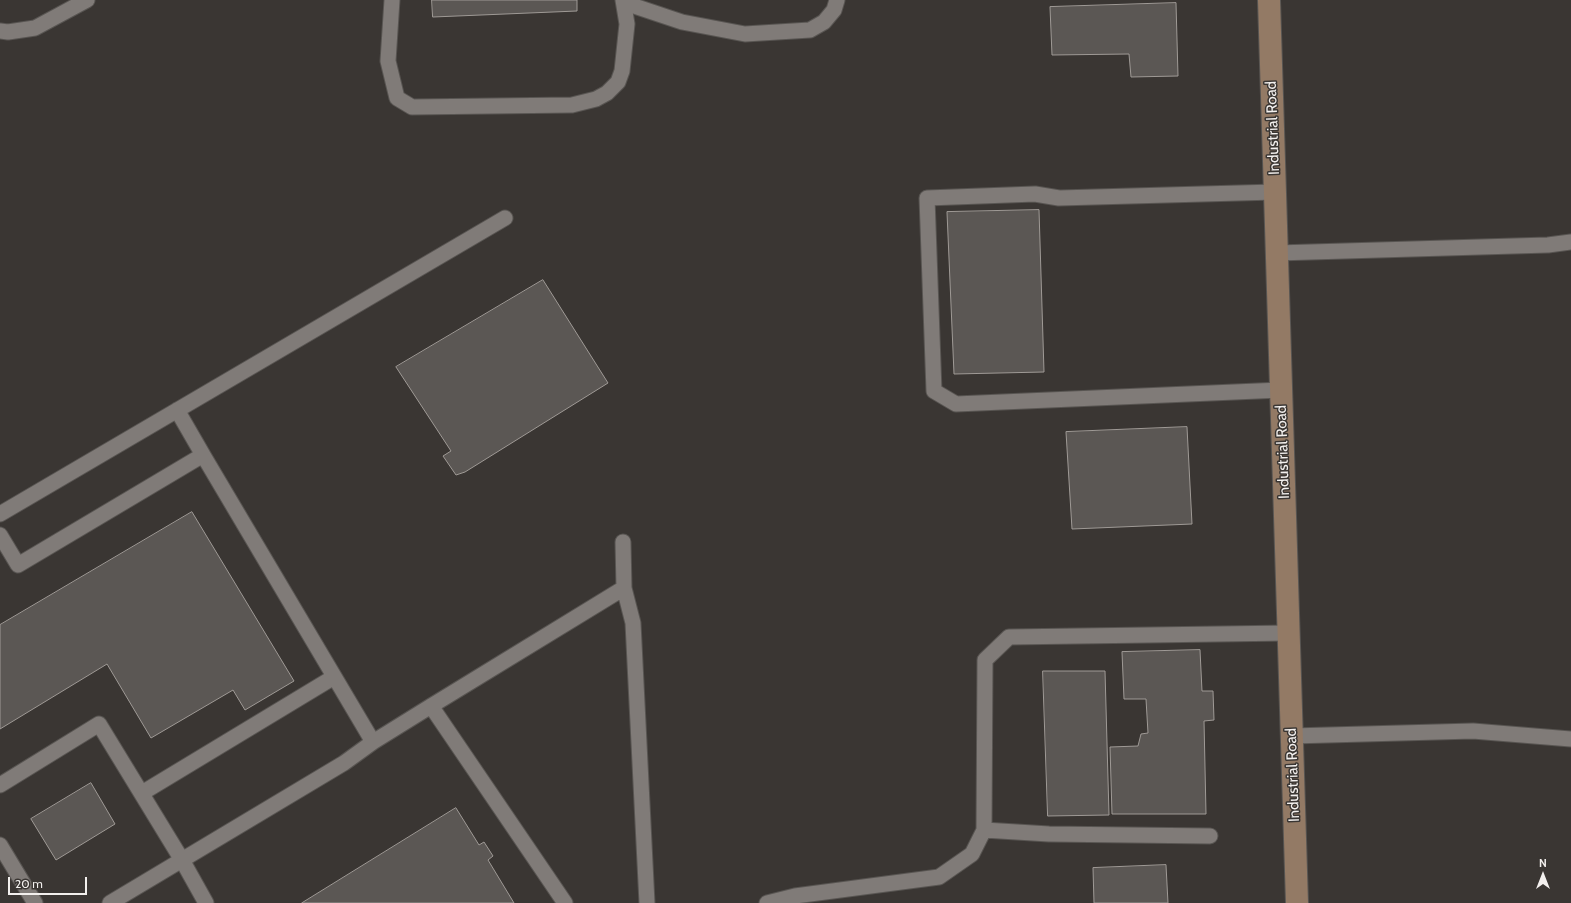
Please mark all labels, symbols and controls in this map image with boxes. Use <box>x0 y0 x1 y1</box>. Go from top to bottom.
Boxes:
street label: Industrial Road <box>1262 81 1284 175</box>
street label: Industrial Road <box>1272 405 1294 499</box>
street label: Industrial Road <box>1282 728 1304 822</box>
north arrow <box>1523 855 1563 895</box>
text: N <box>1539 856 1547 870</box>
scale bar <box>10 869 89 895</box>
text: 20 m <box>15 876 43 891</box>

